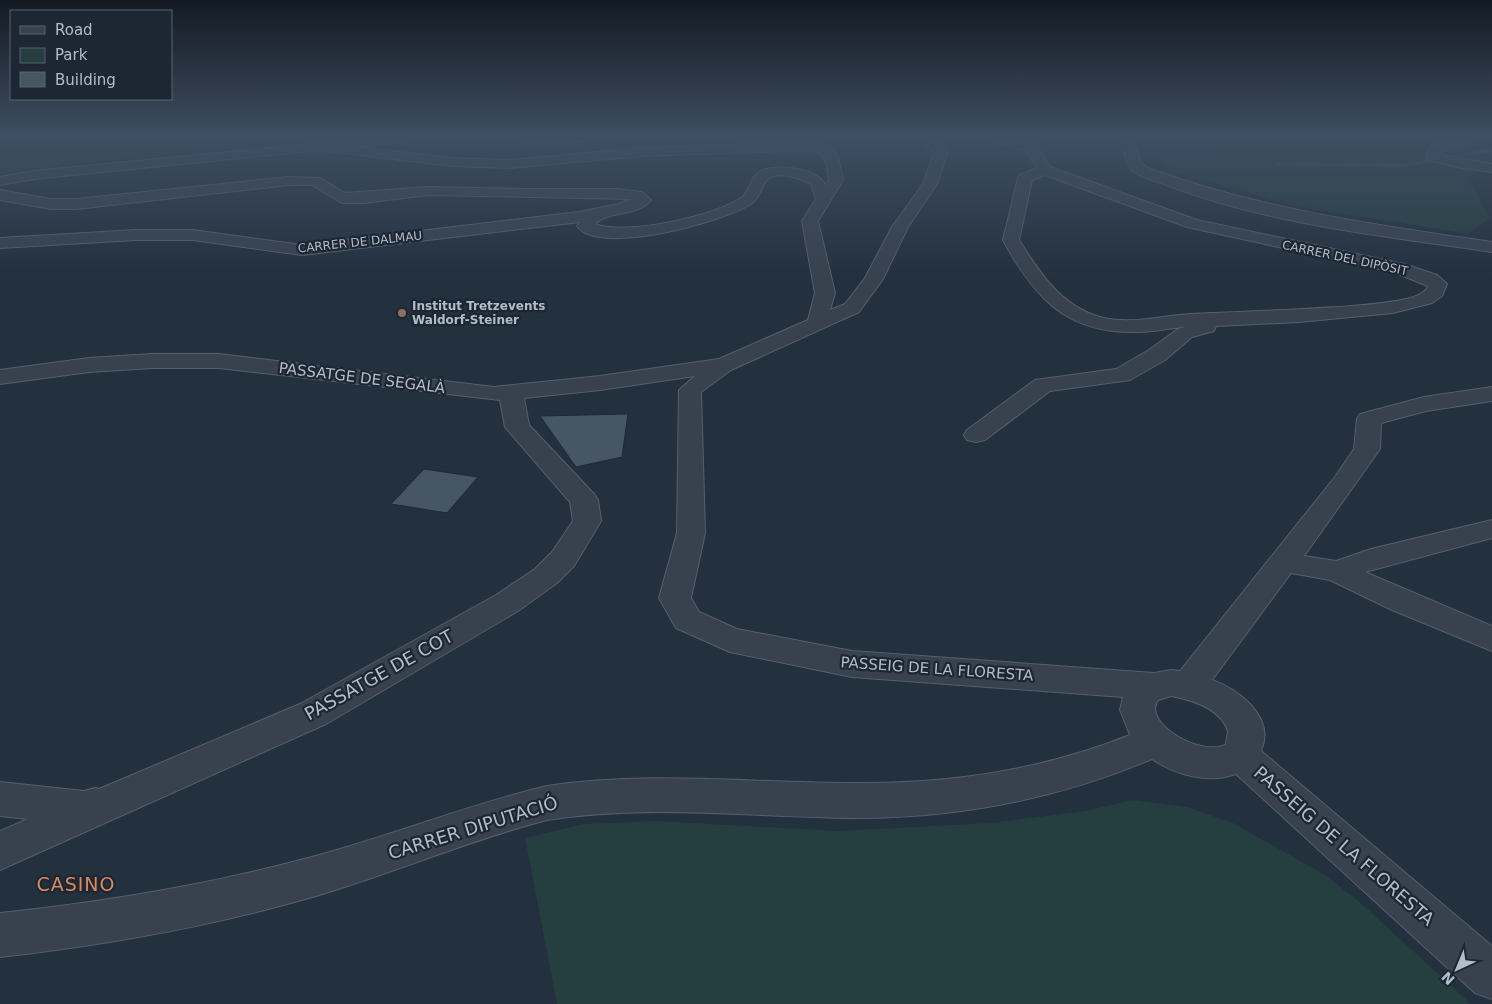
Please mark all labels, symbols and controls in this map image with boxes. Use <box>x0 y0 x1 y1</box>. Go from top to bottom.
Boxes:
legend <box>10 10 172 100</box>
text: Road <box>55 21 93 39</box>
text: Park <box>55 46 88 64</box>
text: Building <box>55 71 116 89</box>
street label: CARRER DE DALMAU <box>297 229 423 255</box>
street label: CARRER DEL DIPÒSIT <box>1281 237 1410 278</box>
place label: Institut Tretzevents Waldorf-Steiner <box>412 299 545 327</box>
marker: Institut Tretzevents Waldorf-Steiner <box>396 307 408 319</box>
street label: PASSATGE DE SEGALÀ <box>278 358 447 397</box>
street label: PASSATGE DE COT <box>301 624 458 724</box>
street label: PASSEIG DE LA FLORESTA <box>840 653 1035 685</box>
street label: PASSEIG DE LA FLORESTA <box>1250 762 1439 930</box>
street label: CARRER DIPUTACIÓ <box>385 792 560 863</box>
district label: CASINO <box>36 873 116 895</box>
north arrow <box>1432 944 1482 994</box>
text: N <box>1438 969 1458 988</box>

